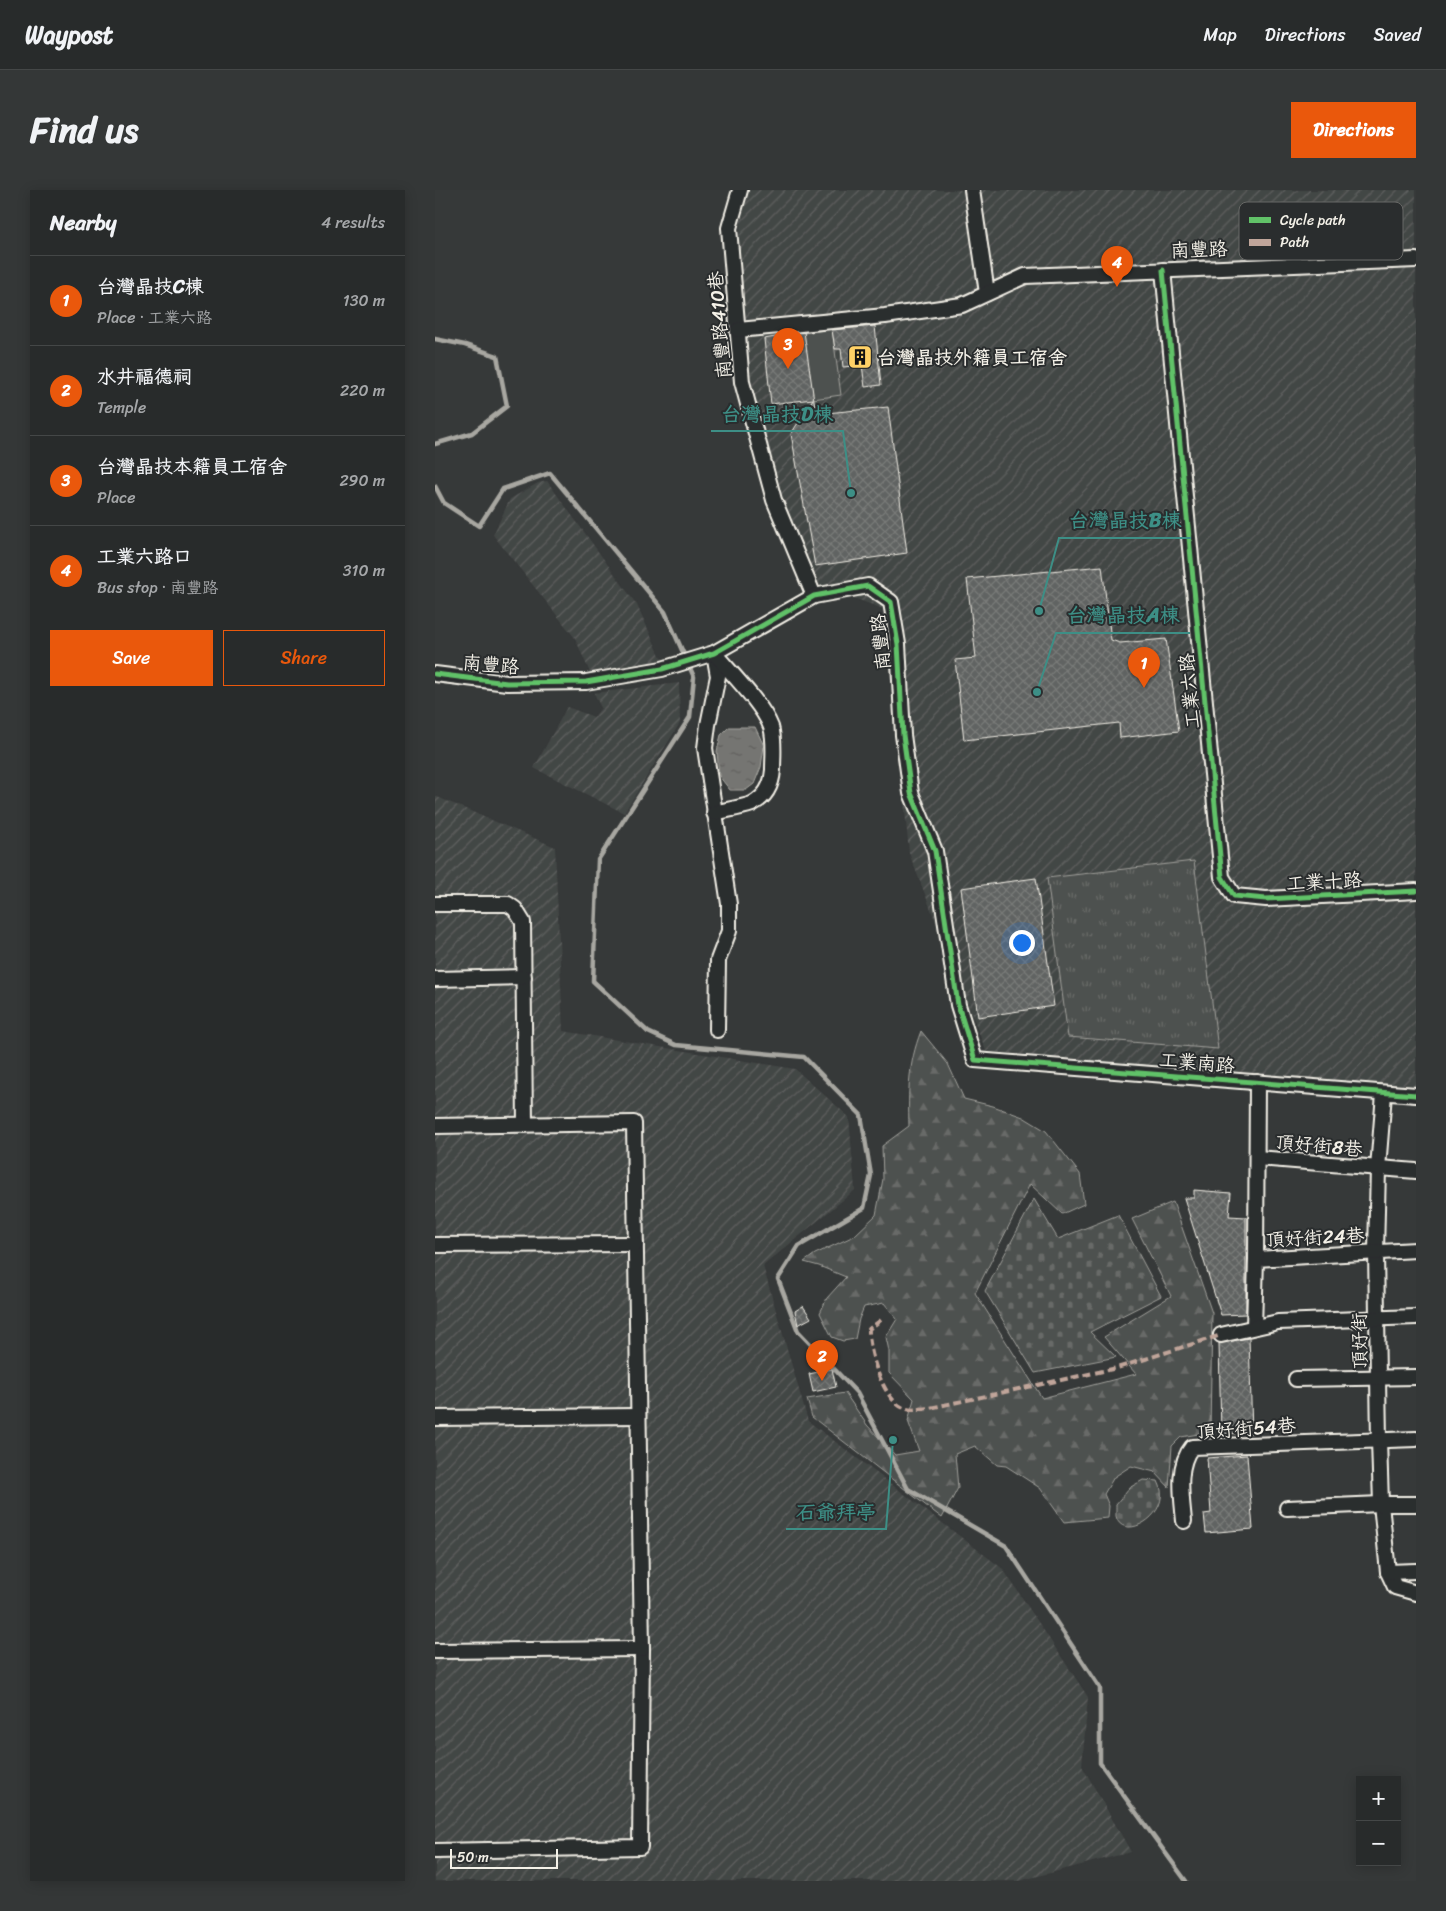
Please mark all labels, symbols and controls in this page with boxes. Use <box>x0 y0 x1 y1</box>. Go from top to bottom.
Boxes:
text: Waypost <box>25 14 113 56</box>
text: Map <box>1204 19 1237 51</box>
text: Directions <box>1265 19 1346 51</box>
text: Saved <box>1374 19 1421 51</box>
text: Find us <box>30 99 138 161</box>
button: Directions <box>1291 102 1416 158</box>
legend <box>1239 202 1403 260</box>
text: Nearby <box>50 204 116 242</box>
text: 4 results <box>321 208 385 237</box>
text: Cycle path <box>1280 208 1346 233</box>
text: Path <box>1280 230 1309 255</box>
street label: 南豐路 <box>1170 232 1228 267</box>
pin: 4 <box>1101 246 1133 287</box>
text: 台灣晶技C棟 <box>97 270 204 303</box>
street label: 南豐路410巷 <box>698 270 741 380</box>
text: 1 <box>63 286 69 315</box>
text: 130 m <box>343 286 385 315</box>
text: Place · 工業六路 <box>97 303 212 332</box>
pin: 3 <box>772 328 804 369</box>
place label: 台灣晶技外籍員工宿舍 <box>877 341 1067 374</box>
building icon: 台灣晶技外籍員工宿舍 <box>847 344 873 370</box>
text: 水井福德祠 <box>97 360 192 393</box>
text: 2 <box>61 376 71 405</box>
text: 220 m <box>340 376 385 405</box>
text: Temple <box>97 393 146 422</box>
callout: 台灣晶技D棟 <box>711 396 843 431</box>
text: 台灣晶技D棟 <box>721 397 834 432</box>
text: 台灣晶技本籍員工宿舍 <box>97 450 287 483</box>
text: 3 <box>62 466 70 495</box>
text: 290 m <box>339 466 385 495</box>
text: Place <box>97 483 136 512</box>
callout: 台灣晶技B棟 <box>1059 503 1191 538</box>
text: 台灣晶技B棟 <box>1069 503 1182 538</box>
text: 工業六路口 <box>97 540 192 573</box>
text: 4 <box>61 556 71 585</box>
text: 310 m <box>343 556 385 585</box>
text: Bus stop · 南豐路 <box>97 573 218 602</box>
callout: 台灣晶技A棟 <box>1056 598 1190 633</box>
text: 台灣晶技A棟 <box>1066 598 1181 633</box>
street label: 南豐路 <box>861 612 900 672</box>
button: Save <box>50 630 213 686</box>
button: Share <box>223 630 385 686</box>
street label: 南豐路 <box>461 646 521 683</box>
pin: 1 <box>1128 647 1160 688</box>
street label: 工業六路 <box>1170 652 1209 730</box>
street label: 工業十路 <box>1285 863 1363 900</box>
your location <box>1009 930 1035 956</box>
street label: 工業南路 <box>1158 1043 1236 1082</box>
street label: 頂好街8巷 <box>1274 1125 1364 1166</box>
street label: 頂好街24巷 <box>1265 1218 1365 1257</box>
street label: 頂好街 <box>1343 1312 1376 1370</box>
pin: 2 <box>806 1340 838 1381</box>
street label: 頂好街54巷 <box>1195 1409 1297 1448</box>
callout: 石爺拜亭 <box>786 1494 886 1529</box>
text: 石爺拜亭 <box>796 1495 876 1530</box>
map controls <box>1356 1776 1401 1866</box>
button: + <box>1356 1776 1401 1821</box>
button: − <box>1356 1821 1401 1866</box>
text: 50 m <box>457 1845 489 1870</box>
scale bar <box>450 1846 557 1869</box>

